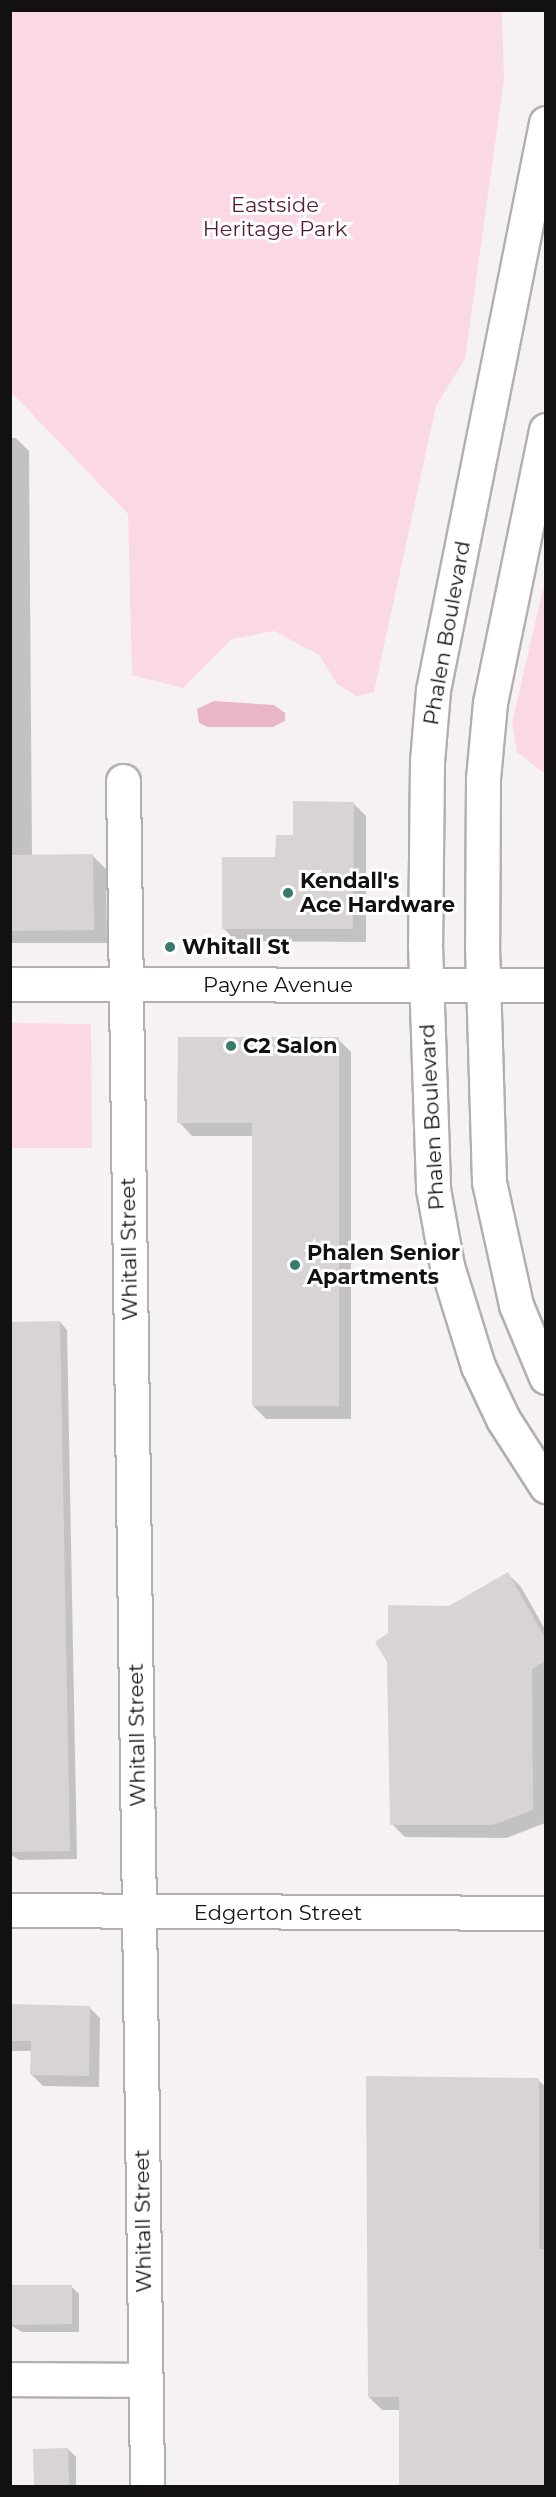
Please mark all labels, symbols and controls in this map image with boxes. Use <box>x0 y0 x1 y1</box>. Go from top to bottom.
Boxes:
park label: Eastside Heritage Park <box>203 192 347 242</box>
street label: Phalen Boulevard <box>418 539 476 727</box>
place label: Kendall's Ace Hardware <box>300 868 455 918</box>
marker: Kendall's Ace Hardware <box>281 886 295 900</box>
place label: Whitall St <box>182 934 290 960</box>
marker: Whitall St <box>163 940 177 954</box>
street label: Payne Avenue <box>203 972 353 998</box>
street label: Phalen Boulevard <box>415 1023 449 1211</box>
place label: C2 Salon <box>243 1033 337 1059</box>
marker: C2 Salon <box>224 1039 238 1053</box>
street label: Whitall Street <box>115 1177 143 1321</box>
place label: Phalen Senior Apartments <box>307 1240 460 1290</box>
marker: Phalen Senior Apartments <box>288 1258 302 1272</box>
street label: Whitall Street <box>123 1663 151 1807</box>
street label: Edgerton Street <box>194 1900 362 1926</box>
street label: Whitall Street <box>129 2149 157 2293</box>

